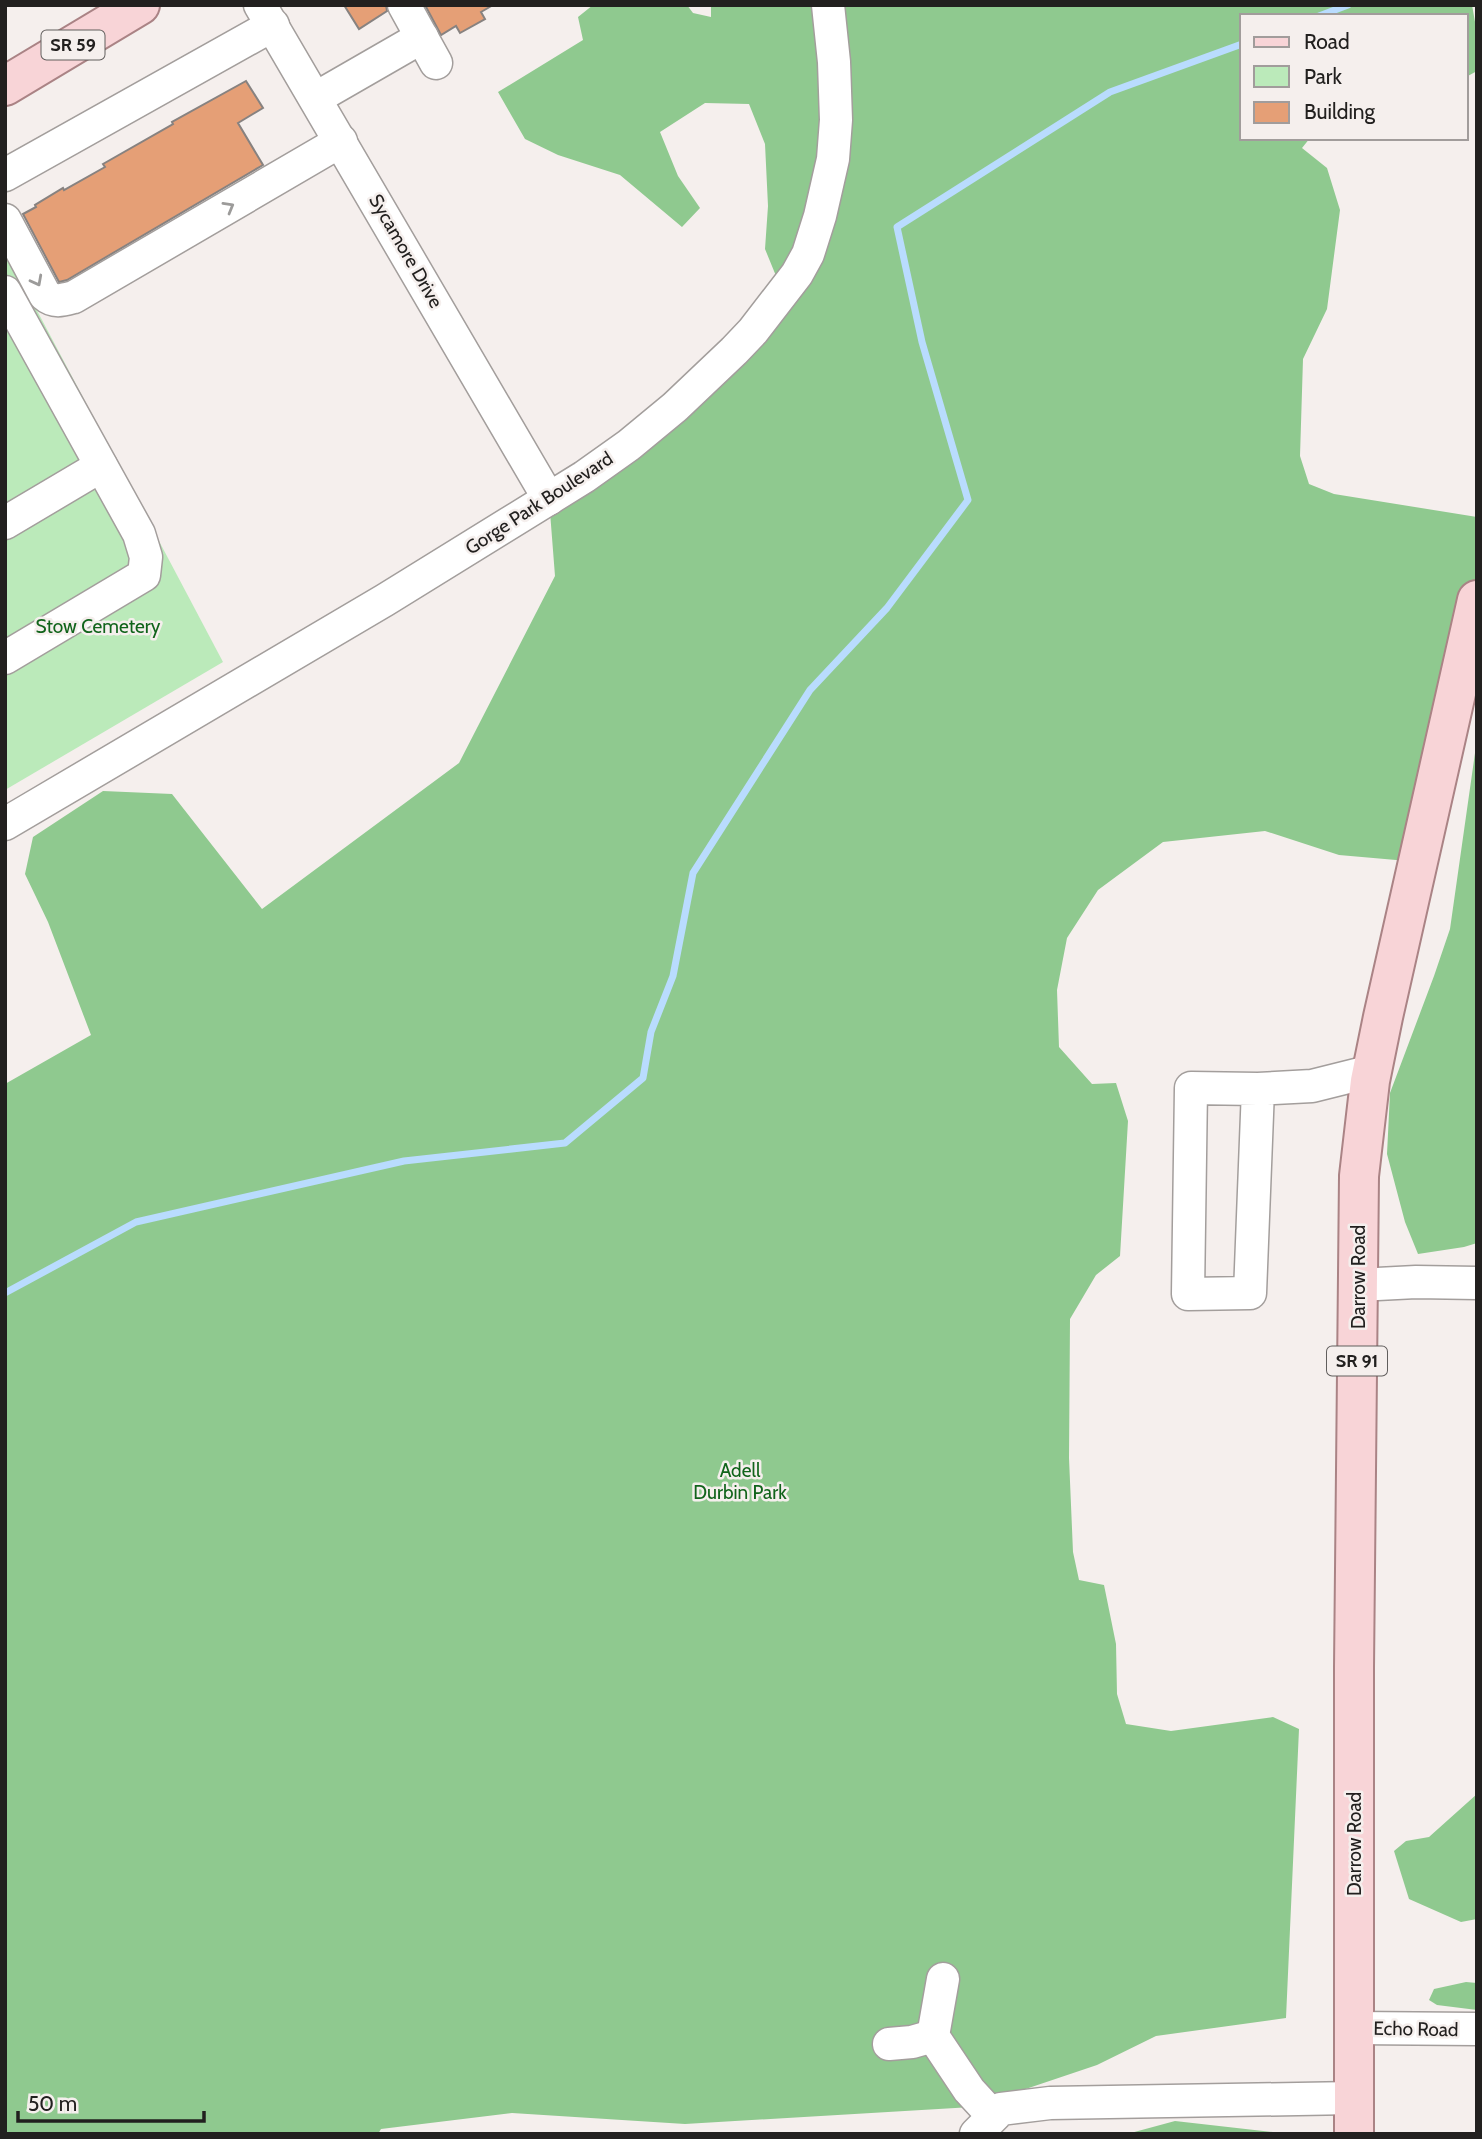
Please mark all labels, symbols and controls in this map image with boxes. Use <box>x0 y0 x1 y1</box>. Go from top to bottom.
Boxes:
legend <box>1240 14 1468 140</box>
text: Road <box>1304 29 1350 54</box>
road number: SR 59 <box>42 31 104 60</box>
text: Park <box>1304 64 1342 89</box>
text: Building <box>1304 99 1376 124</box>
street label: Sycamore Drive <box>364 190 448 312</box>
one-way arrow <box>221 202 234 215</box>
one-way arrow <box>29 273 42 286</box>
street label: Gorge Park Boulevard <box>461 447 617 559</box>
park label: Stow Cemetery <box>36 615 161 638</box>
street label: Darrow Road <box>1347 1225 1370 1329</box>
road number: SR 91 <box>1327 1346 1387 1376</box>
park label: Adell Durbin Park <box>693 1459 787 1504</box>
street label: Darrow Road <box>1343 1792 1366 1896</box>
street label: Echo Road <box>1373 2017 1459 2041</box>
scale bar <box>18 2080 203 2124</box>
text: 50 m <box>28 2091 77 2116</box>

